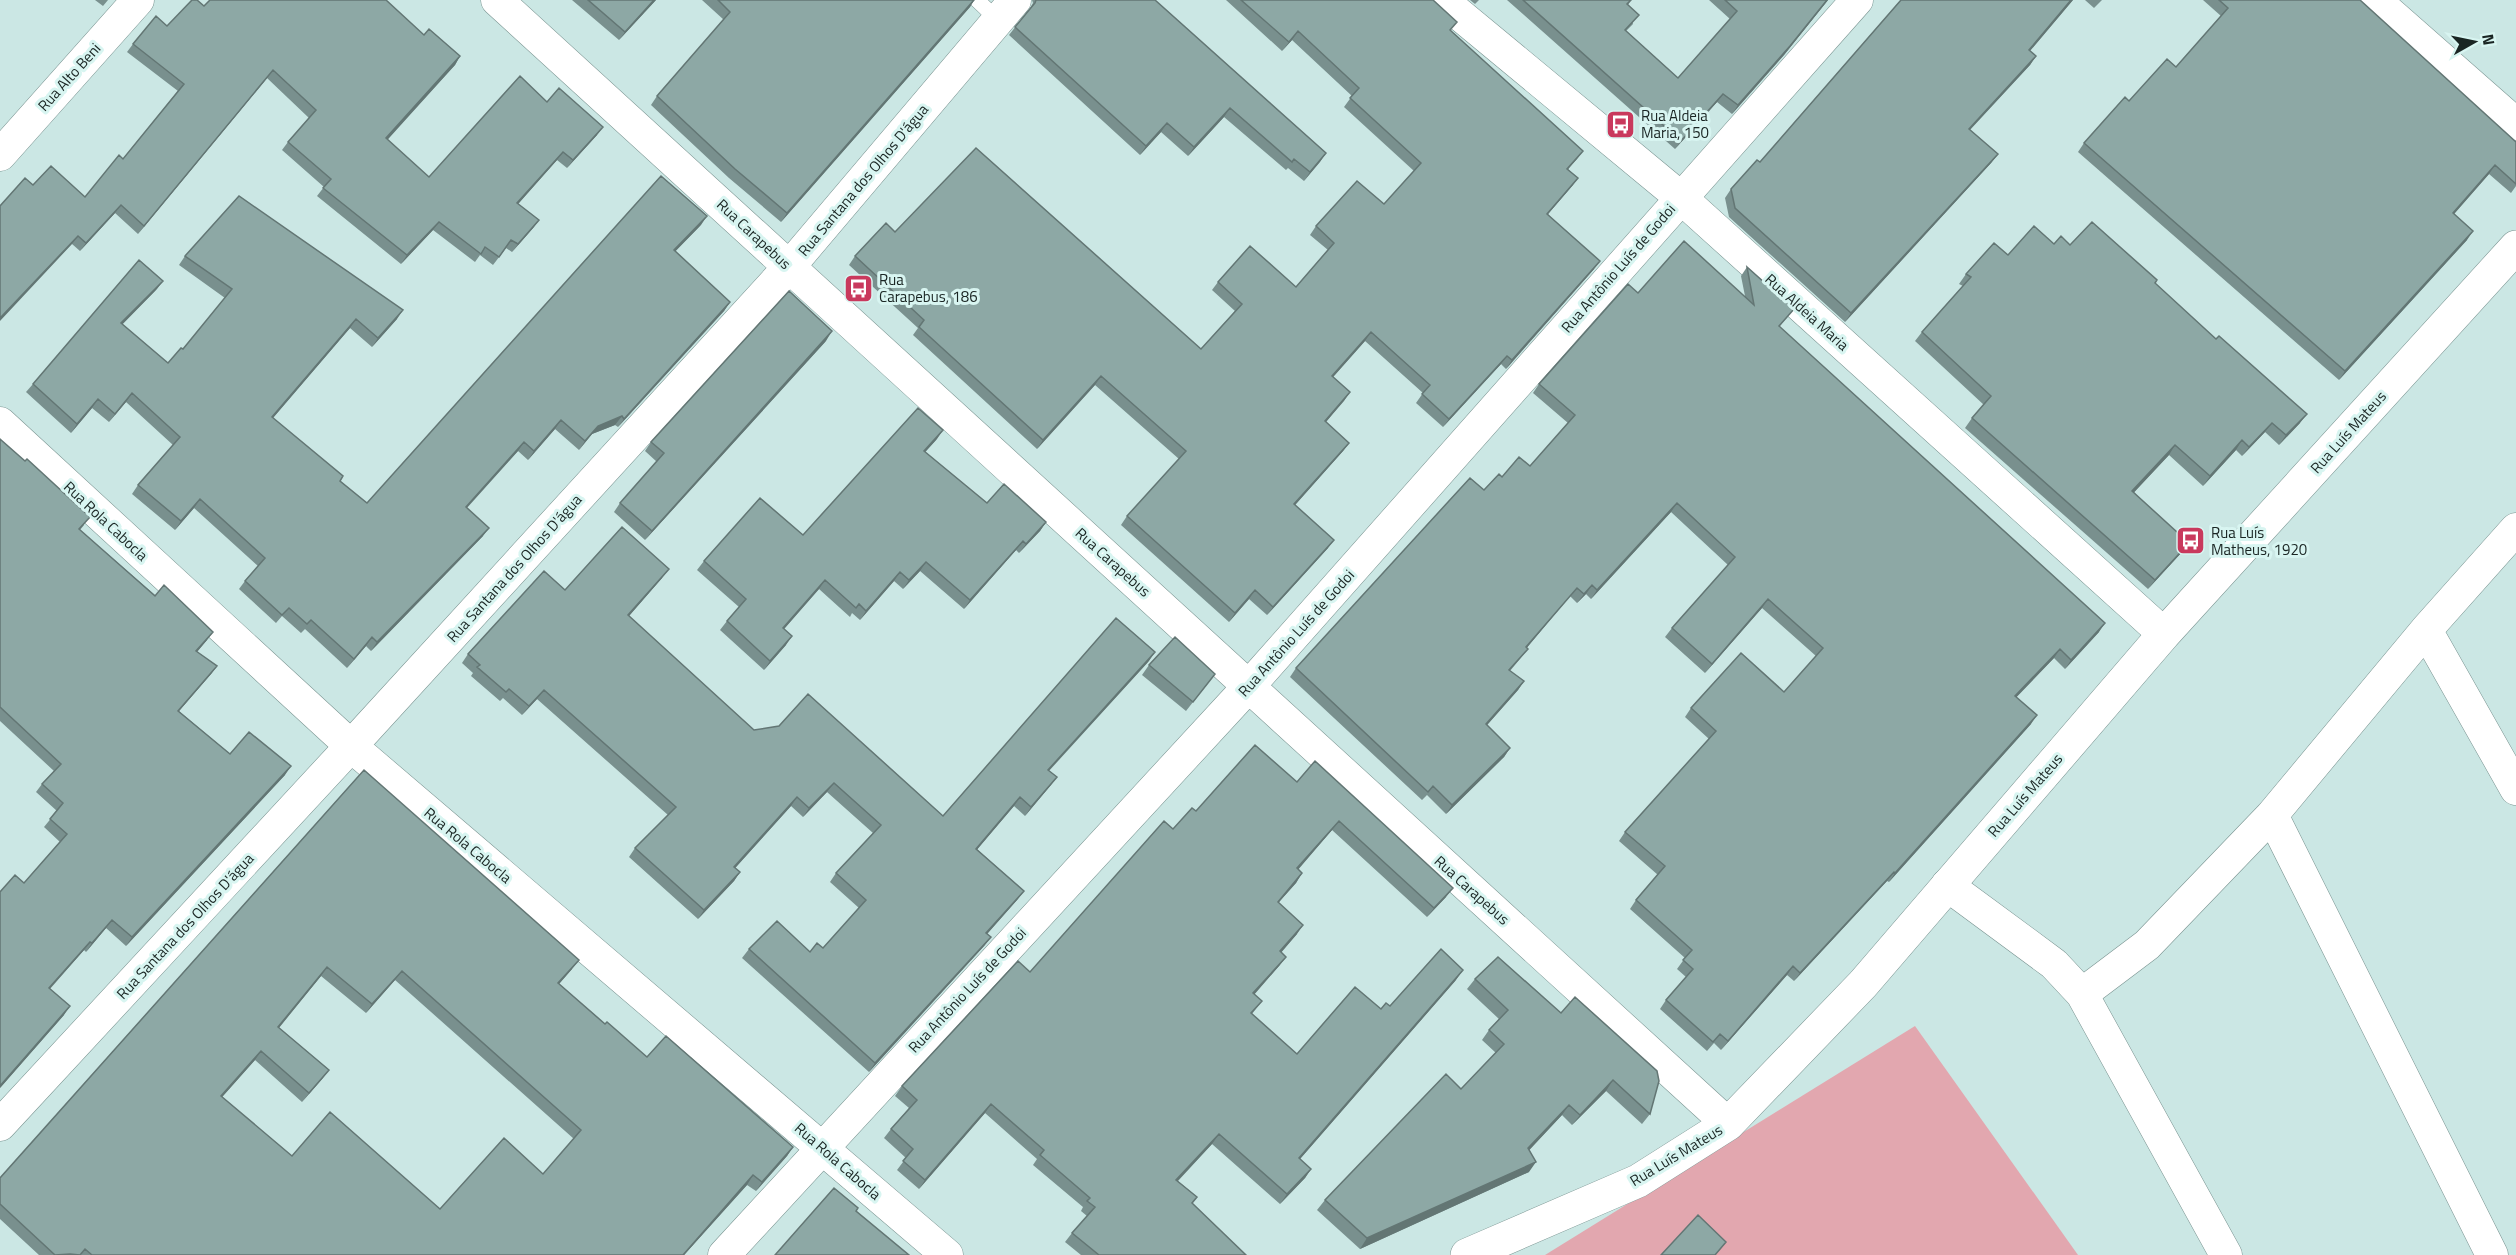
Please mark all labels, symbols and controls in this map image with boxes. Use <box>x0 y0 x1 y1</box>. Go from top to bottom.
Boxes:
north arrow <box>2444 12 2504 72</box>
text: N <box>2476 32 2502 47</box>
street label: Rua Alto Beni <box>32 38 106 116</box>
street label: Rua Santana dos Olhos D'água <box>792 98 934 261</box>
place label: Rua Aldeia Maria, 150 <box>1641 104 1709 144</box>
bus stop icon: Rua Aldeia Maria, 150 <box>1604 108 1636 140</box>
street label: Rua Carapebus <box>712 193 796 275</box>
street label: Rua Antônio Luís de Godoi <box>1555 198 1681 338</box>
place label: Rua Carapebus, 186 <box>879 268 978 308</box>
street label: Rua Aldeia Maria <box>1760 268 1854 356</box>
bus stop icon: Rua Carapebus, 186 <box>842 272 874 304</box>
street label: Rua Luís Mateus <box>2304 385 2392 479</box>
street label: Rua Rola Cabocla <box>59 476 154 567</box>
street label: Rua Santana dos Olhos D'água <box>441 488 587 647</box>
place label: Rua Luís Matheus, 1920 <box>2211 521 2307 561</box>
street label: Rua Carapebus <box>1070 522 1156 602</box>
bus stop icon: Rua Luís Matheus, 1920 <box>2174 525 2206 557</box>
street label: Rua Antônio Luís de Godoi <box>1232 564 1360 702</box>
street label: Rua Luís Mateus <box>1982 748 2068 842</box>
street label: Rua Rola Cabocla <box>419 801 517 889</box>
street label: Rua Santana dos Olhos D'água <box>111 847 259 1004</box>
street label: Rua Carapebus <box>1429 850 1515 930</box>
street label: Rua Antônio Luís de Godoi <box>903 922 1031 1058</box>
street label: Rua Rola Cabocla <box>790 1117 887 1206</box>
street label: Rua Luís Mateus <box>1625 1118 1727 1192</box>

